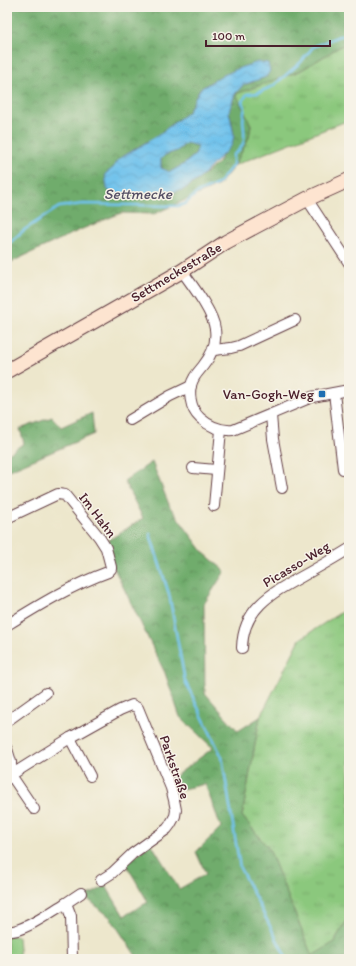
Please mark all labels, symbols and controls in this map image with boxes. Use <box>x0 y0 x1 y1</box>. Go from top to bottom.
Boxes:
scale bar <box>206 22 330 48</box>
text: 100 m <box>212 29 245 43</box>
water label: Settmecke <box>104 185 173 203</box>
street label: Settmeckestraße <box>128 238 225 306</box>
place label: Van-Gogh-Weg <box>223 386 315 403</box>
marker: Van-Gogh-Weg <box>317 389 327 399</box>
street label: Im Hahn <box>75 489 120 541</box>
street label: Picasso-Weg <box>259 537 334 591</box>
street label: Parkstraße <box>156 733 193 802</box>

